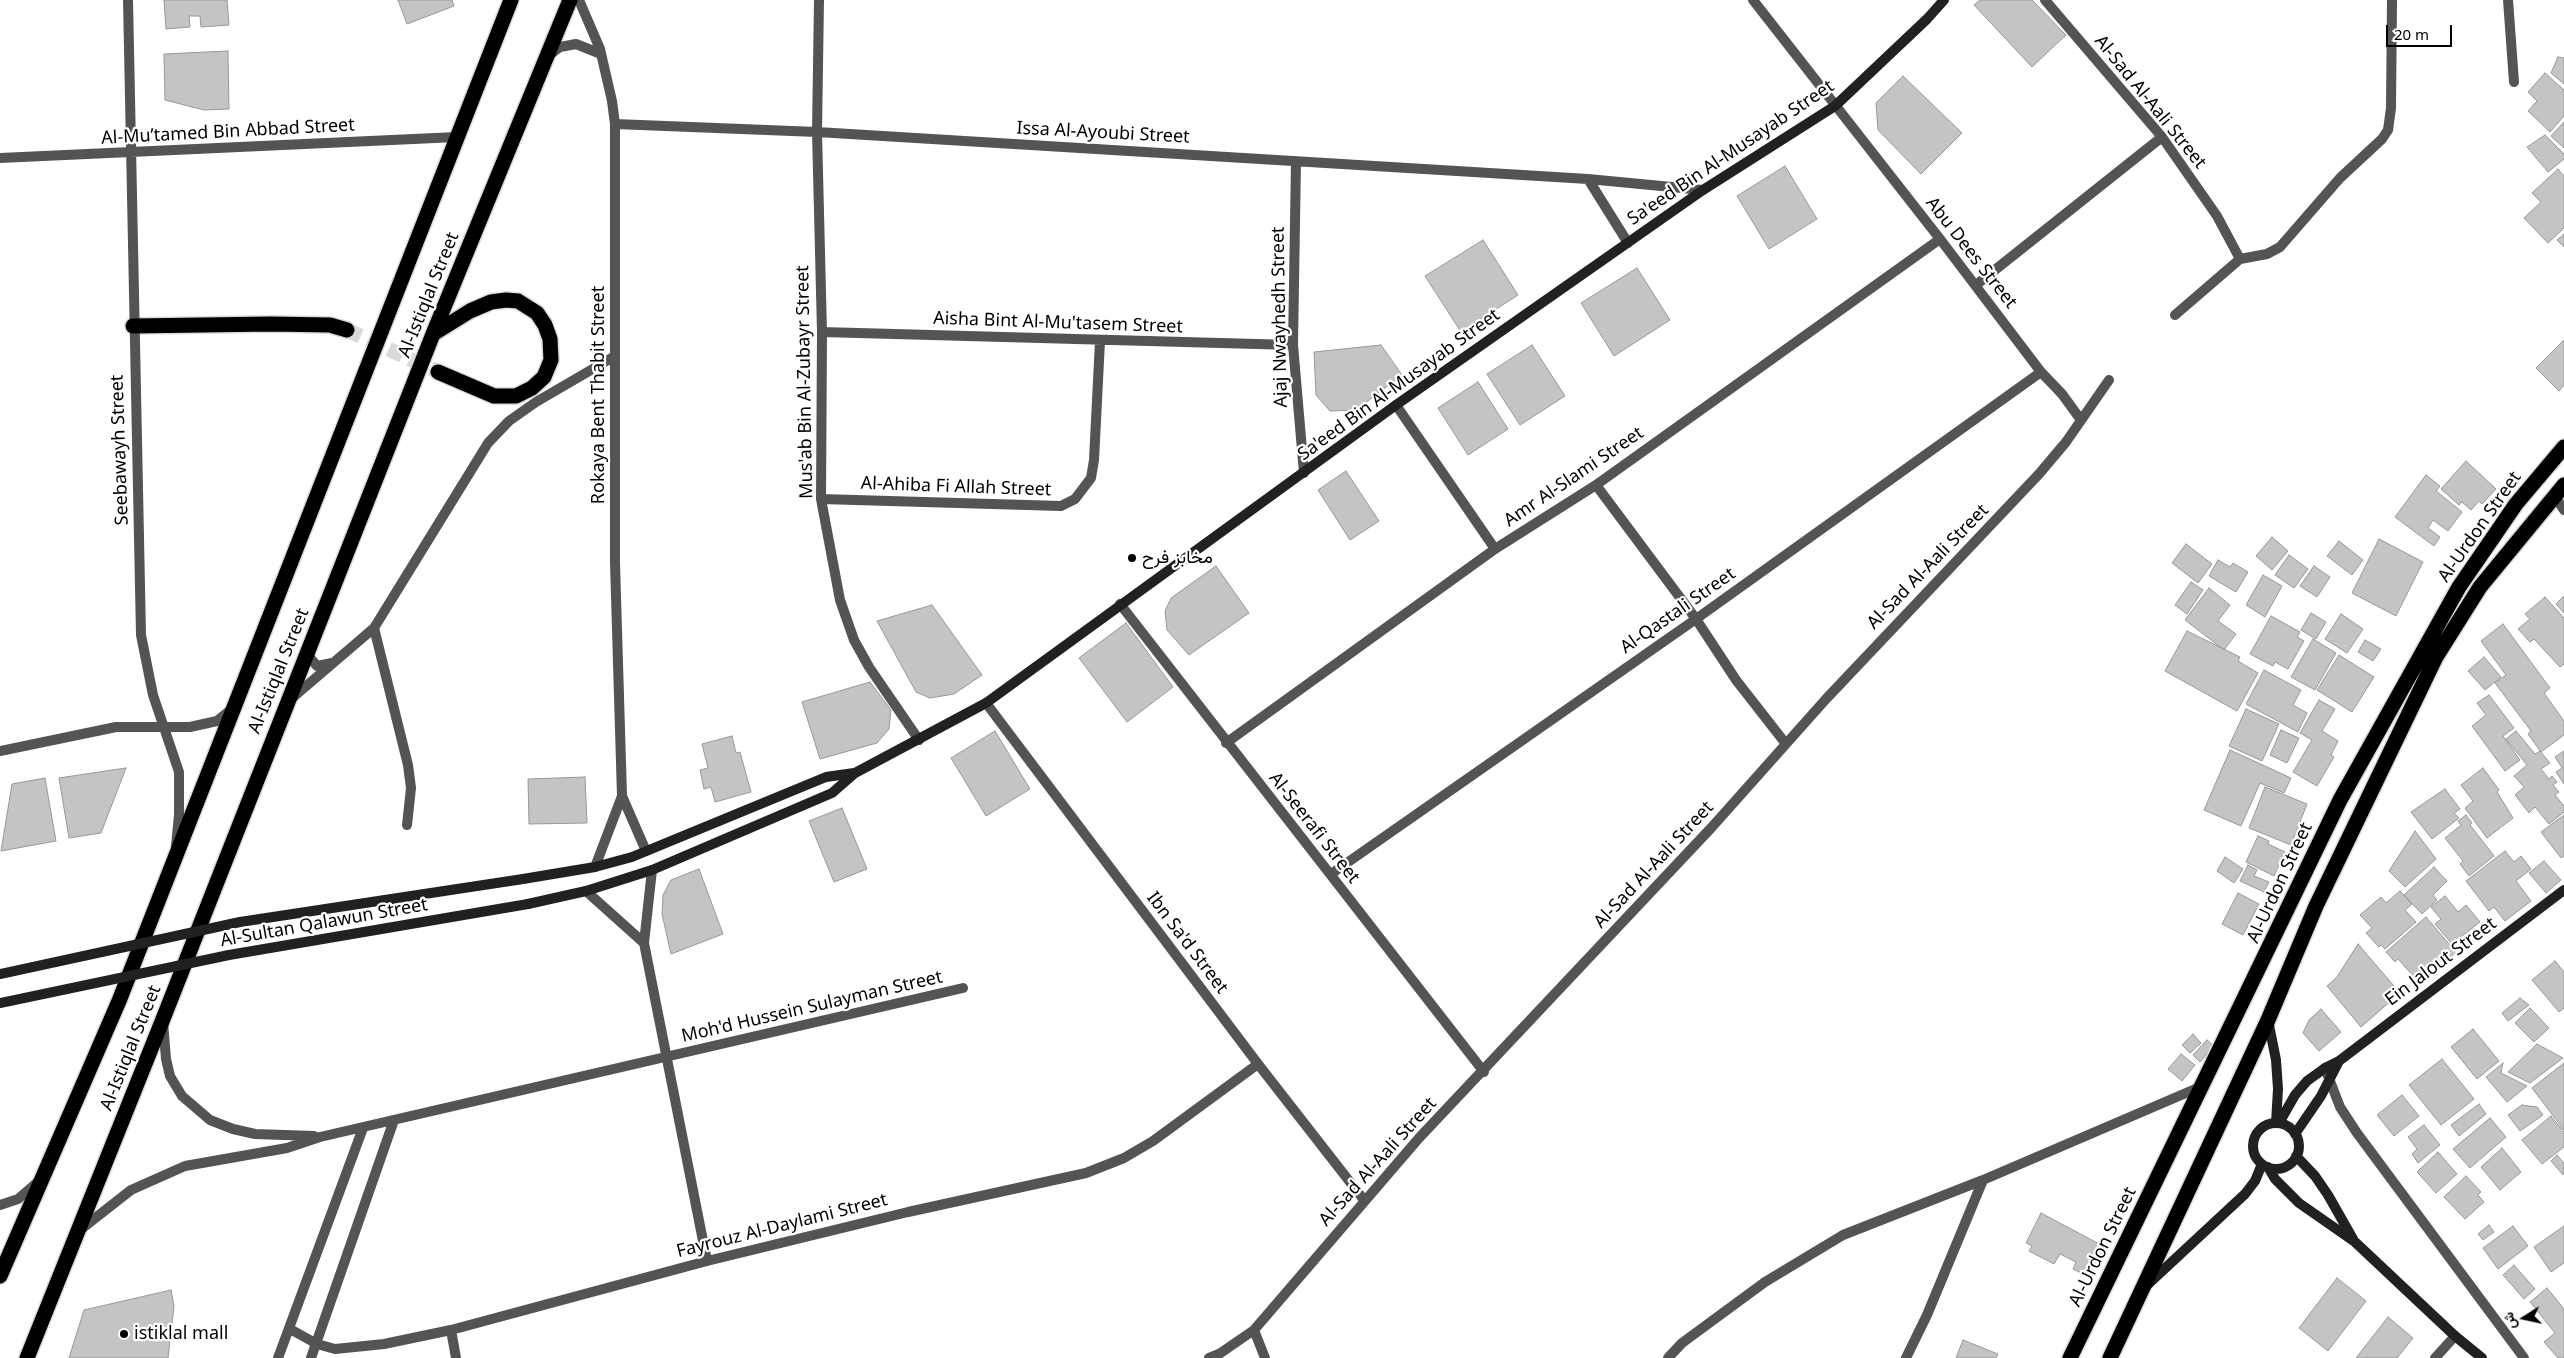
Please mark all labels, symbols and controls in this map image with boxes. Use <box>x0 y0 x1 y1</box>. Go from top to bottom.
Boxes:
scale bar <box>2389 15 2455 47</box>
text: 20 m <box>2394 24 2429 44</box>
street label: Al-Sad Al-Aali Street <box>2090 31 2210 173</box>
street label: Sa'eed Bin Al-Musayab Street <box>1624 76 1838 230</box>
street label: Al-Mu’tamed Bin Abbad Street <box>101 115 355 149</box>
street label: Issa Al-Ayoubi Street <box>1016 118 1190 148</box>
street label: Abu Dees Street <box>1921 193 2021 313</box>
street label: Ajaj Nwayhedh Street <box>1268 226 1292 408</box>
street label: Al-Istiqlal Street <box>394 229 464 361</box>
street label: Mus'ab Bin Al-Zubayr Street <box>792 265 818 499</box>
street label: Rokaya Bent Thabit Street <box>588 286 610 504</box>
street label: Sa'eed Bin Al-Musayab Street <box>1294 304 1504 466</box>
street label: Aisha Bint Al-Mu'tasem Street <box>933 308 1183 338</box>
street label: Seebawayh Street <box>107 374 133 526</box>
street label: Amr Al-Slami Street <box>1500 422 1648 532</box>
street label: Al-Urdon Street <box>2434 467 2526 587</box>
street label: Al-Ahiba Fi Allah Street <box>860 473 1052 501</box>
street label: Al-Sad Al-Aali Street <box>1863 500 1993 634</box>
place label: مخابز فرح <box>1142 547 1213 569</box>
marker: مخابز فرح <box>1126 552 1138 564</box>
street label: Al-Qastali Street <box>1616 563 1740 659</box>
street label: Al-Istiqlal Street <box>244 605 314 737</box>
street label: Al-Seerafi Street <box>1264 768 1364 888</box>
street label: Al-Sad Al-Aali Street <box>1590 797 1718 933</box>
street label: Al-Urdon Street <box>2243 819 2317 947</box>
street label: Ibn Sa'd Street <box>1142 888 1232 998</box>
street label: Al-Sultan Qalawun Street <box>219 894 429 952</box>
street label: Ein Jalout Street <box>2381 913 2501 1011</box>
street label: Moh'd Hussein Sulayman Street <box>679 966 945 1048</box>
street label: Al-Istiqlal Street <box>96 982 166 1114</box>
street label: Al-Sad Al-Aali Street <box>1315 1093 1441 1231</box>
street label: Al-Urdon Street <box>2065 1184 2141 1310</box>
street label: Fayrouz Al-Daylami Street <box>674 1189 890 1263</box>
north arrow <box>2499 1293 2549 1343</box>
text: ش <box>2498 1311 2520 1331</box>
place label: istiklal mall <box>134 1323 228 1345</box>
marker: istiklal mall <box>118 1328 130 1340</box>

